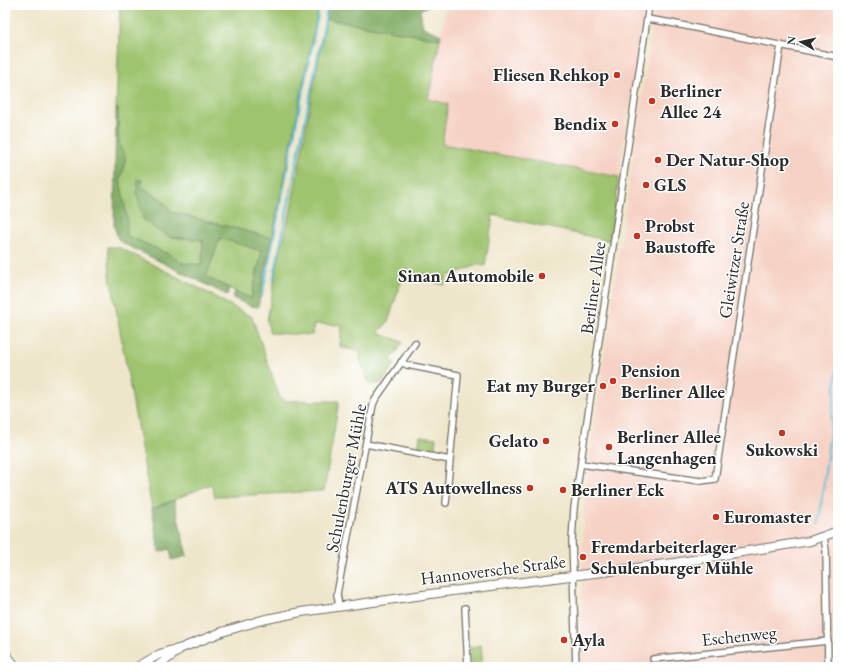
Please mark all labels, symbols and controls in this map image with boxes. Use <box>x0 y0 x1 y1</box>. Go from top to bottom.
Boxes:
north arrow <box>781 22 821 62</box>
text: N <box>784 35 799 46</box>
place label: Fliesen Rehkop <box>493 63 609 86</box>
marker: Fliesen Rehkop <box>612 70 622 80</box>
place label: Berliner Allee 24 <box>659 79 722 123</box>
marker: Berliner Allee 24 <box>647 96 657 106</box>
place label: Bendix <box>554 112 607 135</box>
marker: Bendix <box>610 119 620 129</box>
place label: Der Natur-Shop <box>666 148 789 171</box>
marker: Der Natur-Shop <box>653 155 663 165</box>
place label: GLS <box>654 173 686 196</box>
marker: GLS <box>641 180 651 190</box>
street label: Gleiwitzer Straße <box>713 200 754 320</box>
place label: Probst Baustoffe <box>645 214 716 258</box>
marker: Probst Baustoffe <box>632 231 642 241</box>
street label: Berliner Allee <box>575 240 610 336</box>
place label: Sinan Automobile <box>398 264 534 287</box>
marker: Sinan Automobile <box>537 271 547 281</box>
place label: Pension Berliner Allee <box>621 359 725 403</box>
place label: Eat my Burger <box>486 374 596 397</box>
marker: Pension Berliner Allee <box>608 376 618 386</box>
marker: Eat my Burger <box>598 381 608 391</box>
street label: Schulenburger Mühle <box>320 402 371 554</box>
place label: Berliner Allee Langenhagen <box>617 425 721 469</box>
marker: Sukowski <box>777 428 787 438</box>
place label: Gelato <box>489 429 538 452</box>
marker: Gelato <box>541 436 551 446</box>
place label: Sukowski <box>746 438 819 461</box>
marker: Berliner Allee Langenhagen <box>604 442 614 452</box>
place label: ATS Autowellness <box>384 476 522 499</box>
place label: Berliner Eck <box>571 478 666 501</box>
marker: ATS Autowellness <box>525 483 535 493</box>
marker: Berliner Eck <box>558 485 568 495</box>
place label: Euromaster <box>724 505 812 528</box>
marker: Euromaster <box>711 512 721 522</box>
place label: Fremdarbeiterlager Schulenburger Mühle <box>591 535 754 579</box>
street label: Hannoversche Straße <box>419 549 567 590</box>
marker: Fremdarbeiterlager Schulenburger Mühle <box>578 552 588 562</box>
street label: Eschenweg <box>700 620 778 651</box>
place label: Ayla <box>571 628 605 651</box>
marker: Ayla <box>559 635 569 645</box>

